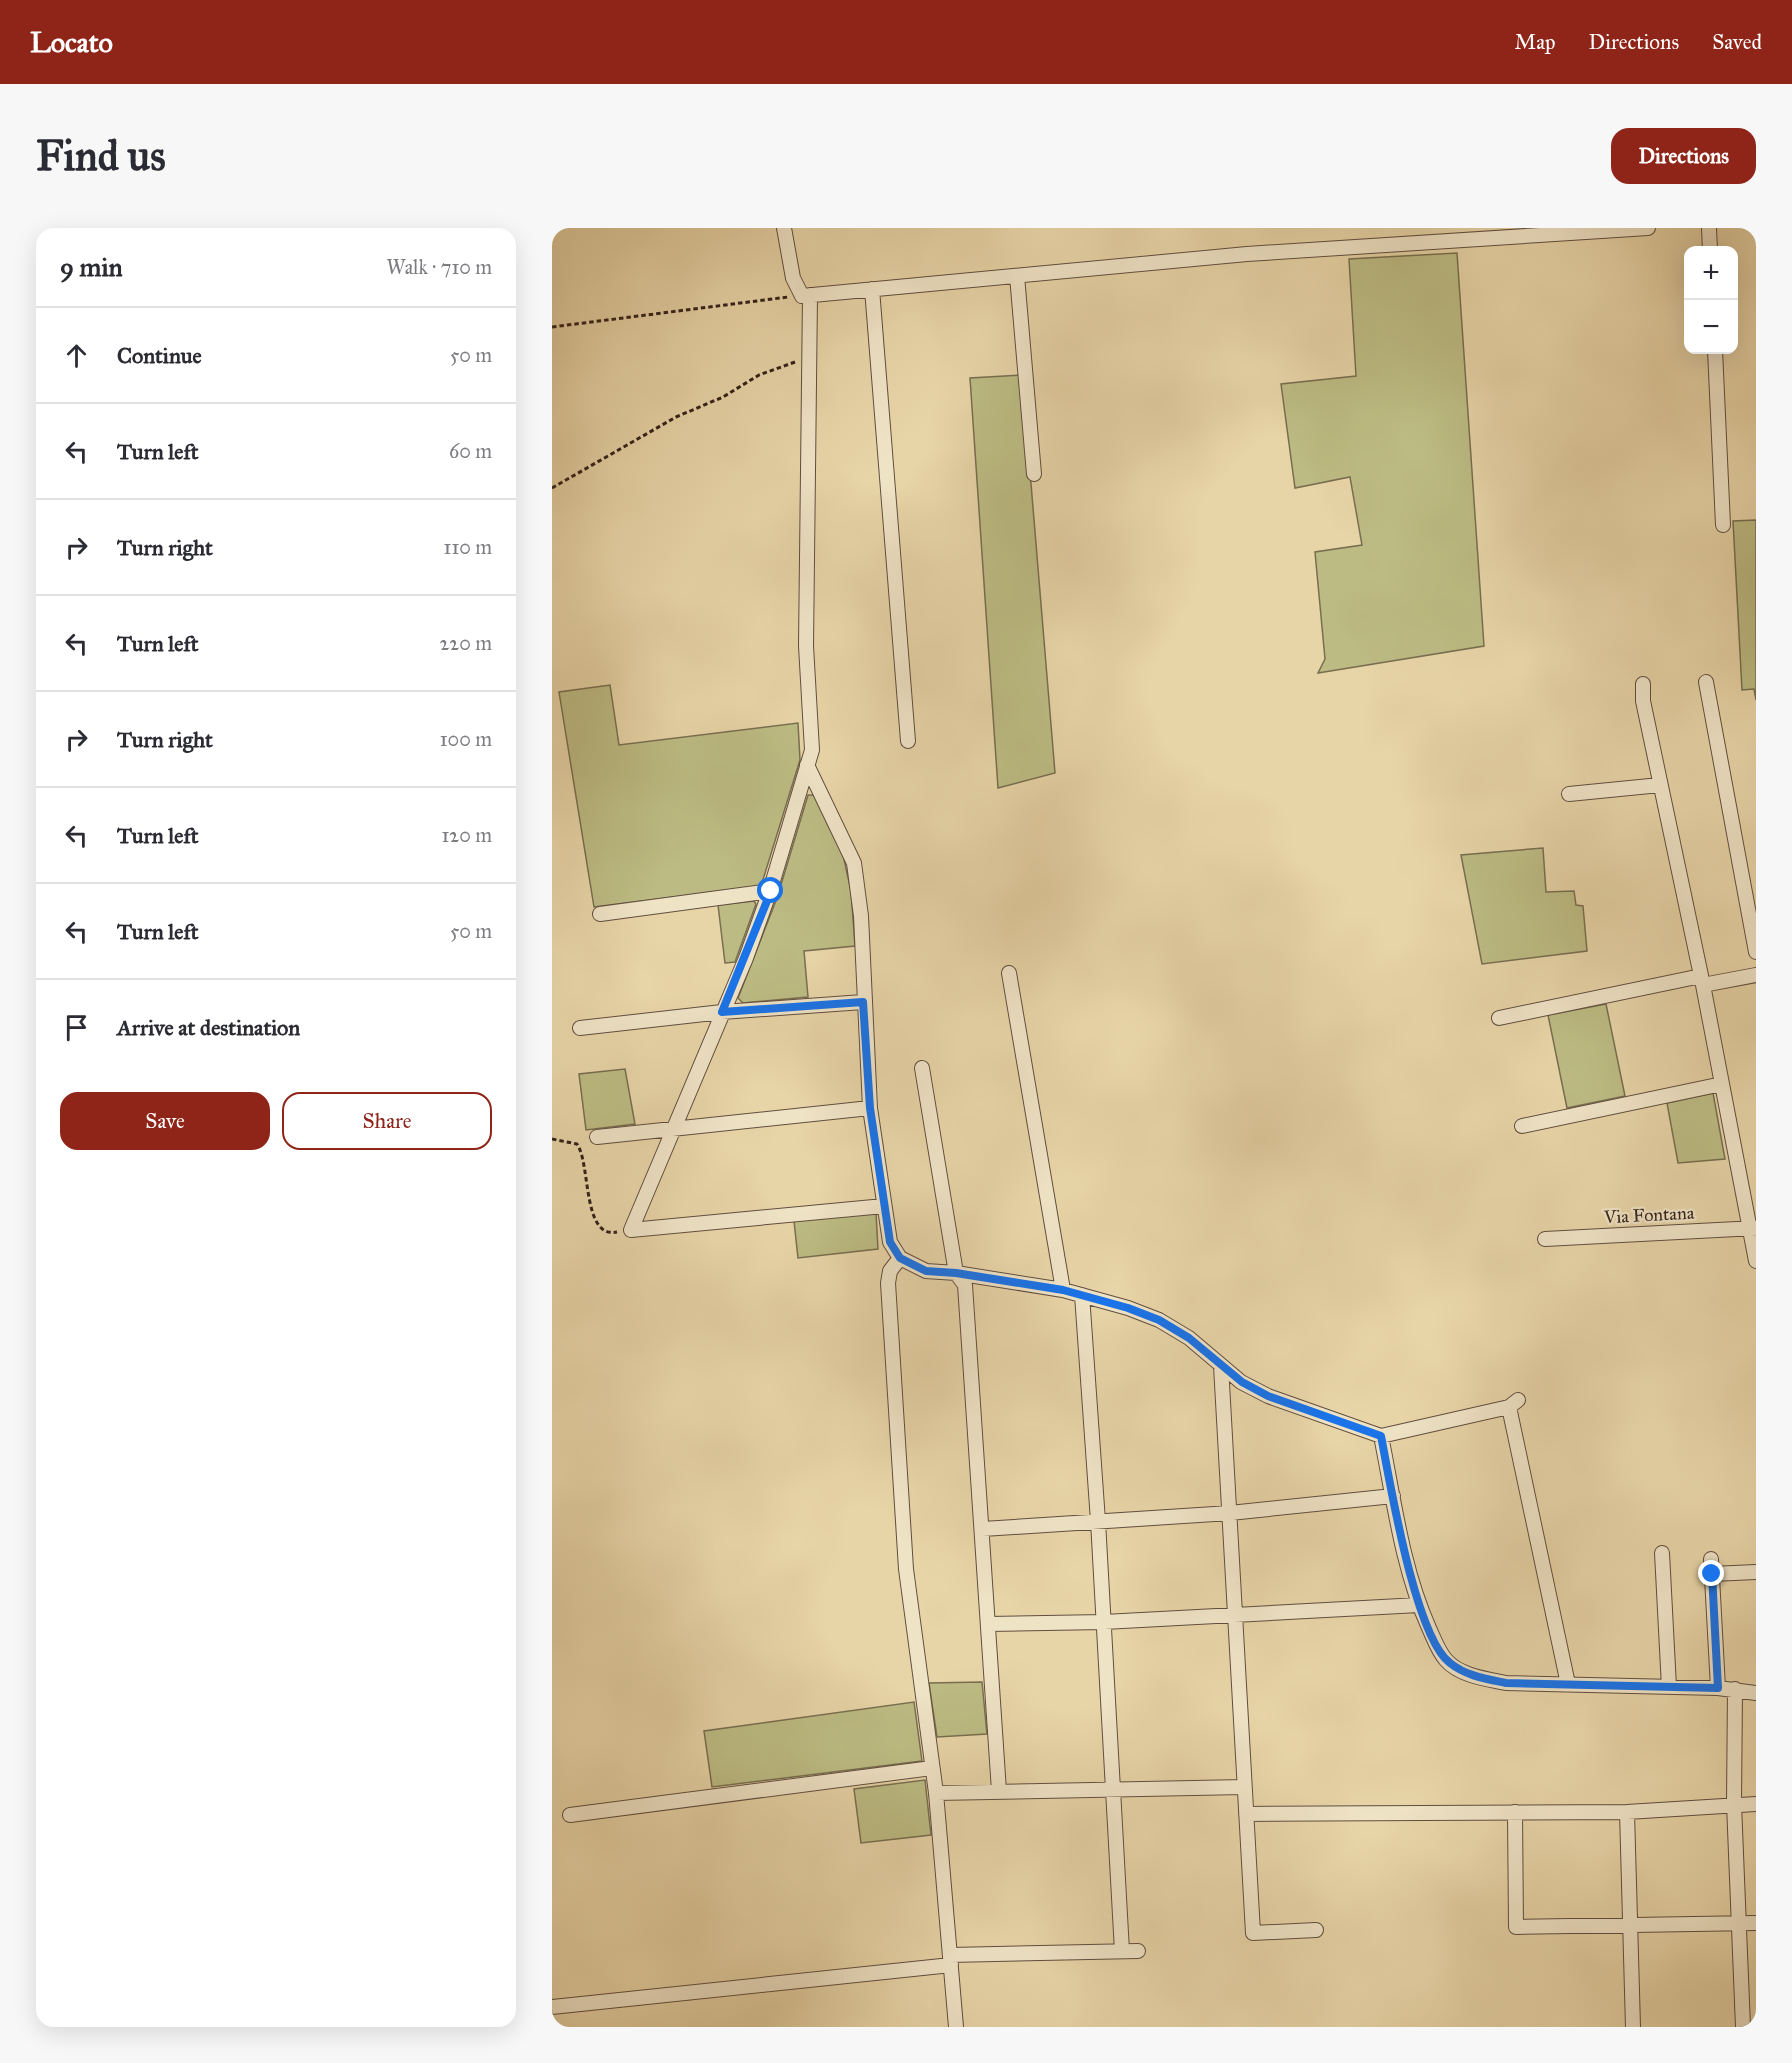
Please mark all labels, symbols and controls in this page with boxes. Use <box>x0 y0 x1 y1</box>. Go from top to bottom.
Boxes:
text: Locato <box>30 25 113 60</box>
text: Map <box>1515 29 1556 55</box>
text: Directions <box>1589 29 1679 55</box>
text: Saved <box>1712 29 1762 55</box>
button: Directions <box>1611 128 1756 184</box>
text: Find us <box>36 130 166 182</box>
map controls <box>1684 246 1738 354</box>
button: + <box>1684 246 1738 300</box>
text: 9 min <box>60 251 123 283</box>
text: Walk · 710 m <box>387 255 492 279</box>
button: − <box>1684 300 1738 354</box>
icon: ahead <box>60 339 93 372</box>
text: Continue <box>117 342 202 369</box>
text: 50 m <box>450 343 492 367</box>
icon: left <box>60 435 93 468</box>
text: Turn left <box>117 438 199 465</box>
text: 60 m <box>449 439 492 463</box>
icon: right <box>60 531 93 564</box>
text: Turn right <box>117 534 213 561</box>
text: 110 m <box>444 535 492 559</box>
icon: left <box>60 627 93 660</box>
text: Turn left <box>117 630 199 657</box>
text: 220 m <box>440 631 492 655</box>
icon: right <box>60 723 93 756</box>
text: Turn right <box>117 726 213 753</box>
text: 100 m <box>440 727 492 751</box>
icon: left <box>60 819 93 852</box>
text: Turn left <box>117 822 199 849</box>
text: 120 m <box>441 823 492 847</box>
route start <box>757 877 783 903</box>
icon: left <box>60 915 93 948</box>
text: Turn left <box>117 918 199 945</box>
text: 50 m <box>450 919 492 943</box>
icon: arrive <box>60 1011 93 1044</box>
text: Arrive at destination <box>117 1014 300 1041</box>
button: Save <box>60 1092 270 1150</box>
button: Share <box>282 1092 492 1150</box>
street label: Via Fontana <box>1602 1202 1695 1228</box>
route end <box>1698 1560 1724 1586</box>

